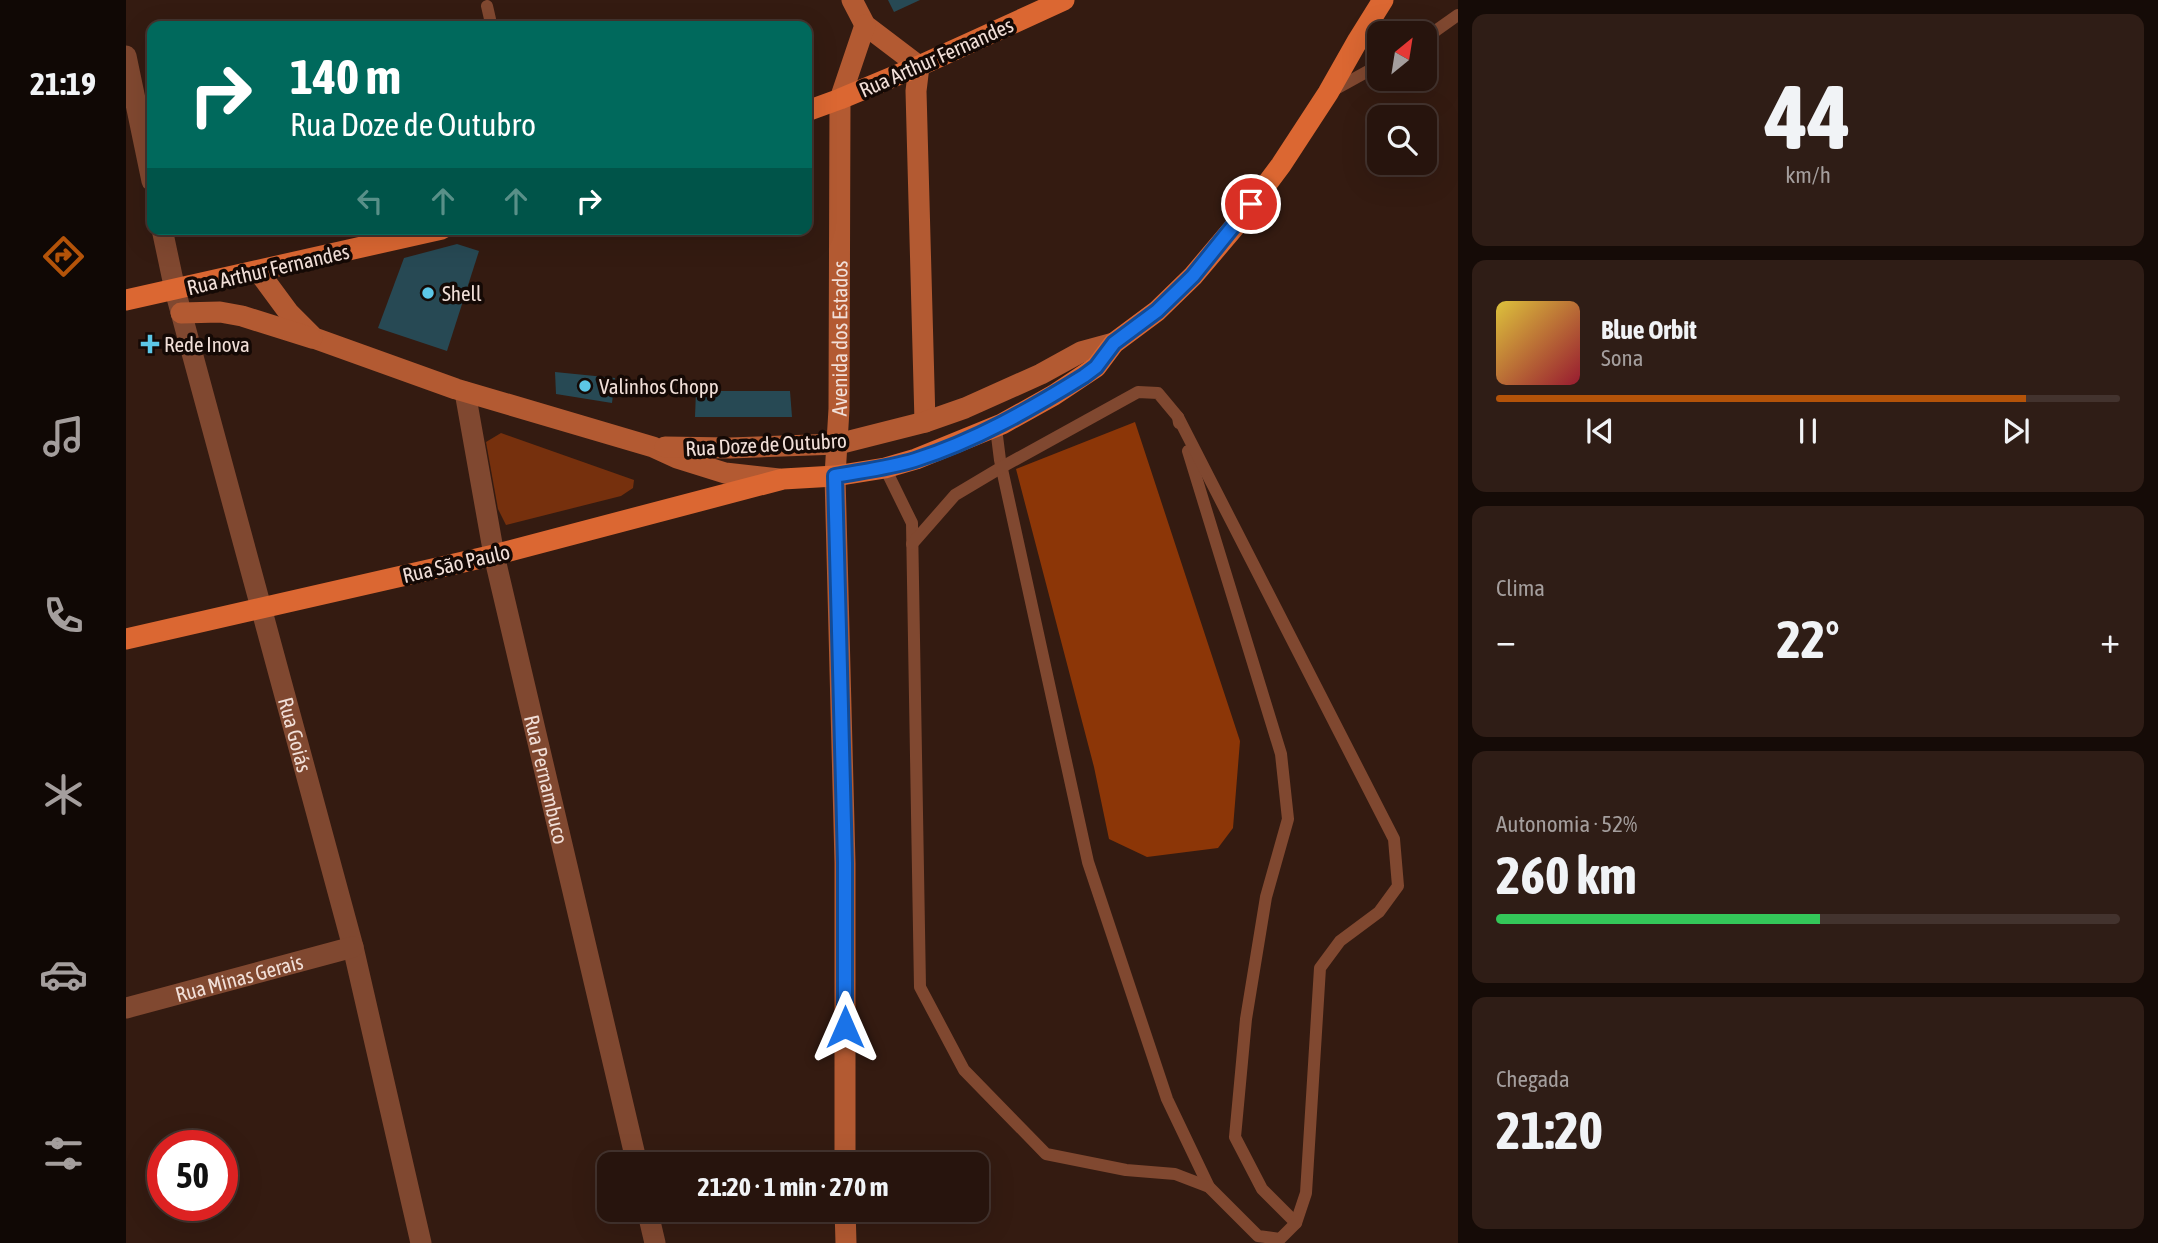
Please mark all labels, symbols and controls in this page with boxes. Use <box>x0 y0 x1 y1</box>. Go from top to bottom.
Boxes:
street label: Rua Arthur Fernandes <box>855 12 1017 102</box>
north arrow <box>1367 21 1437 91</box>
map controls <box>1367 21 1437 175</box>
text: 140 m <box>290 48 401 104</box>
icon: right <box>175 49 266 140</box>
text: 44 <box>1765 64 1851 168</box>
text: 21:19 <box>30 65 96 102</box>
button: search <box>1367 105 1437 175</box>
text: Rua Doze de Outubro <box>290 106 536 143</box>
text: km/h <box>1785 162 1831 188</box>
pin <box>1221 174 1281 234</box>
icon: left <box>351 182 389 220</box>
icon: ahead <box>424 182 462 220</box>
icon: ahead <box>497 182 535 220</box>
icon: right <box>570 182 608 220</box>
icon: arrive <box>1232 185 1270 223</box>
icon: directions <box>39 232 88 281</box>
street label: Rua Arthur Fernandes <box>185 239 351 299</box>
street label: Avenida dos Estados <box>827 260 851 417</box>
place label: Shell <box>442 281 482 305</box>
marker: Shell <box>420 285 436 301</box>
text: Blue Orbit <box>1601 315 1697 345</box>
place label: Rede Inova <box>164 332 250 356</box>
marker: Rede Inova <box>142 336 158 352</box>
text: Sona <box>1601 345 1643 371</box>
place label: Valinhos Chopp <box>599 374 719 398</box>
marker: Valinhos Chopp <box>577 378 593 394</box>
icon: music <box>39 412 88 461</box>
icon: previous <box>1581 412 1619 450</box>
icon: pause <box>1789 412 1827 450</box>
icon: next <box>1997 412 2035 450</box>
street label: Rua Doze de Outubro <box>685 428 847 460</box>
street label: Rua São Paulo <box>400 539 512 587</box>
text: Clima <box>1496 575 1545 601</box>
icon: phone <box>39 591 88 640</box>
text: 22° <box>1776 609 1840 669</box>
text: − <box>1496 618 1516 661</box>
text: + <box>2100 618 2120 661</box>
street label: Rua Goiás <box>274 695 317 775</box>
street label: Rua Pernambuco <box>520 712 573 846</box>
icon: climate <box>39 770 88 819</box>
text: Autonomia · 52% <box>1496 811 1637 837</box>
text: 260 km <box>1496 845 1637 905</box>
street label: Rua Minas Gerais <box>173 949 305 1006</box>
icon: car <box>39 950 88 999</box>
position arrow <box>808 990 882 1064</box>
text: Chegada <box>1496 1066 1570 1092</box>
text: 21:20 <box>1496 1100 1603 1160</box>
icon: filters <box>39 1129 88 1178</box>
speed limit sign: 50 <box>147 1130 238 1221</box>
text: 21:20 · 1 min · 270 m <box>698 1172 888 1202</box>

